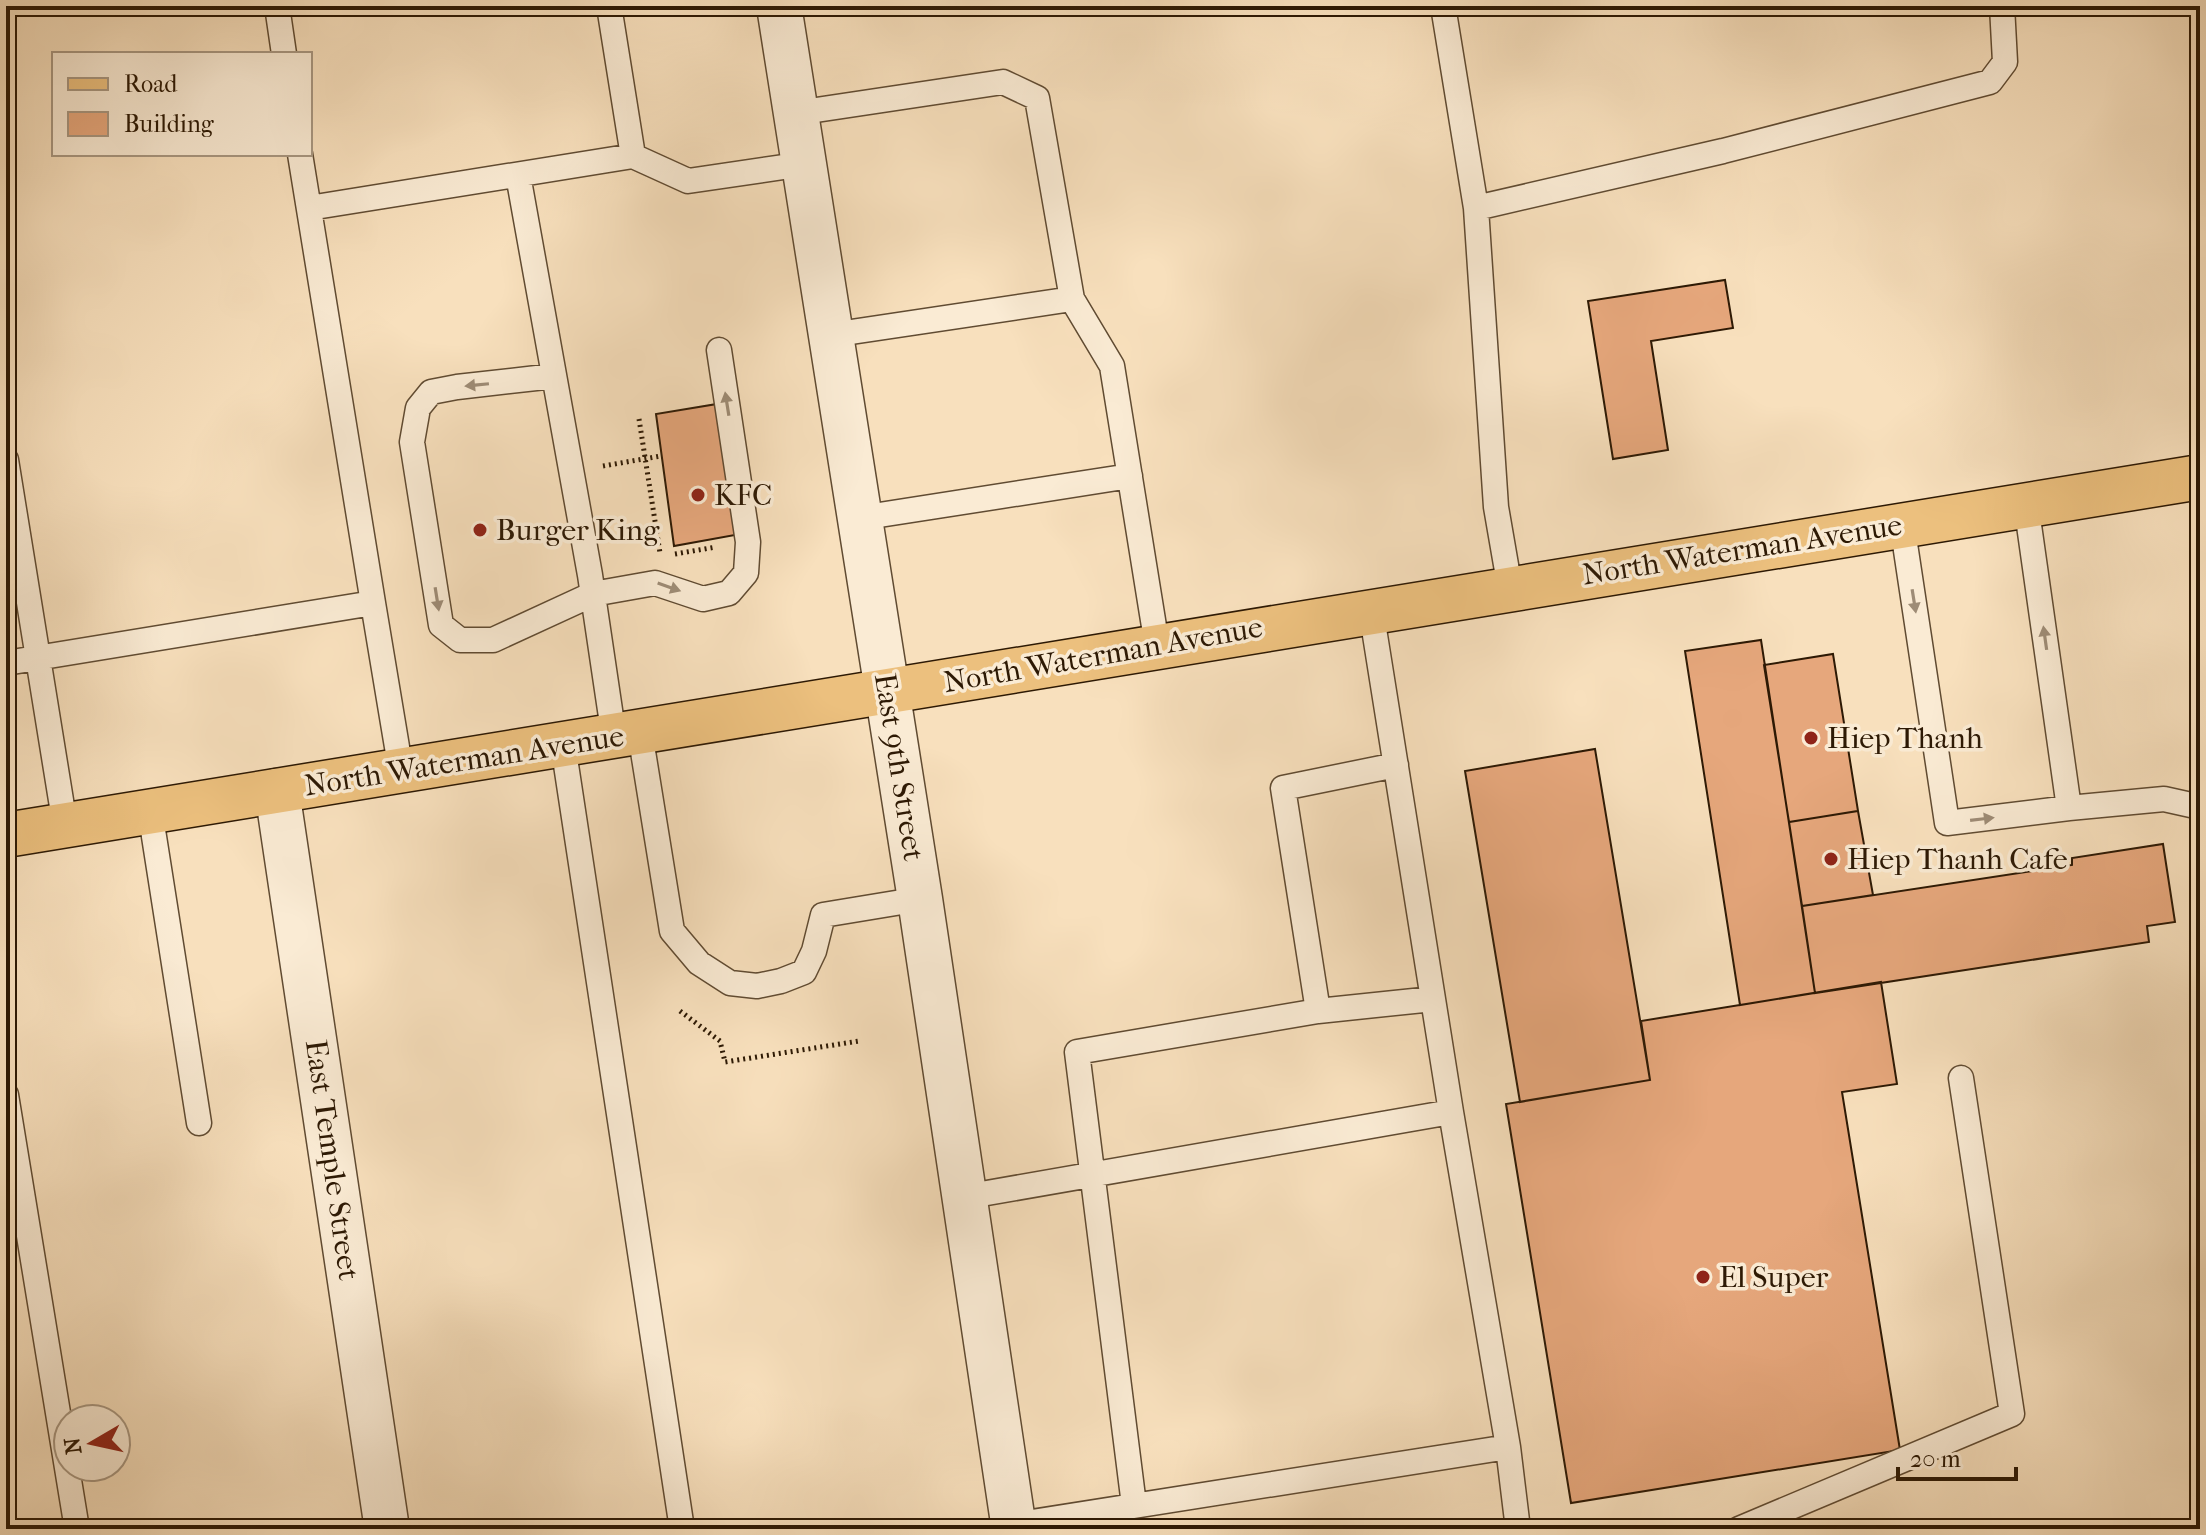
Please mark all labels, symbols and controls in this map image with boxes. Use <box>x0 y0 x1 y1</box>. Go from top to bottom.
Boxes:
legend <box>52 52 312 156</box>
text: Road <box>124 70 178 98</box>
text: Building <box>124 110 215 138</box>
one-way arrow <box>464 378 489 391</box>
one-way arrow <box>720 391 733 416</box>
place label: KFC <box>714 478 772 513</box>
marker: KFC <box>689 486 707 504</box>
street label: North Waterman Avenue <box>1580 507 1904 593</box>
place label: Burger King <box>496 513 660 548</box>
marker: Burger King <box>471 521 489 539</box>
one-way arrow <box>657 582 681 594</box>
one-way arrow <box>431 586 444 611</box>
one-way arrow <box>1908 589 1921 614</box>
street label: North Waterman Avenue <box>941 610 1265 700</box>
one-way arrow <box>2038 625 2051 650</box>
street label: East 9th Street <box>867 671 931 863</box>
street label: North Waterman Avenue <box>302 718 626 804</box>
place label: Hiep Thanh <box>1827 721 1983 756</box>
marker: Hiep Thanh <box>1802 729 1820 747</box>
one-way arrow <box>1970 812 1995 825</box>
place label: Hiep Thanh Cafe <box>1847 842 2068 877</box>
marker: Hiep Thanh Cafe <box>1822 850 1840 868</box>
street label: East Temple Street <box>298 1038 366 1283</box>
place label: El Super <box>1719 1260 1829 1295</box>
marker: El Super <box>1694 1268 1712 1286</box>
north arrow <box>52 1403 132 1483</box>
scale bar <box>1898 1431 2016 1481</box>
text: N <box>59 1435 87 1456</box>
text: 20 m <box>1910 1445 1961 1473</box>

